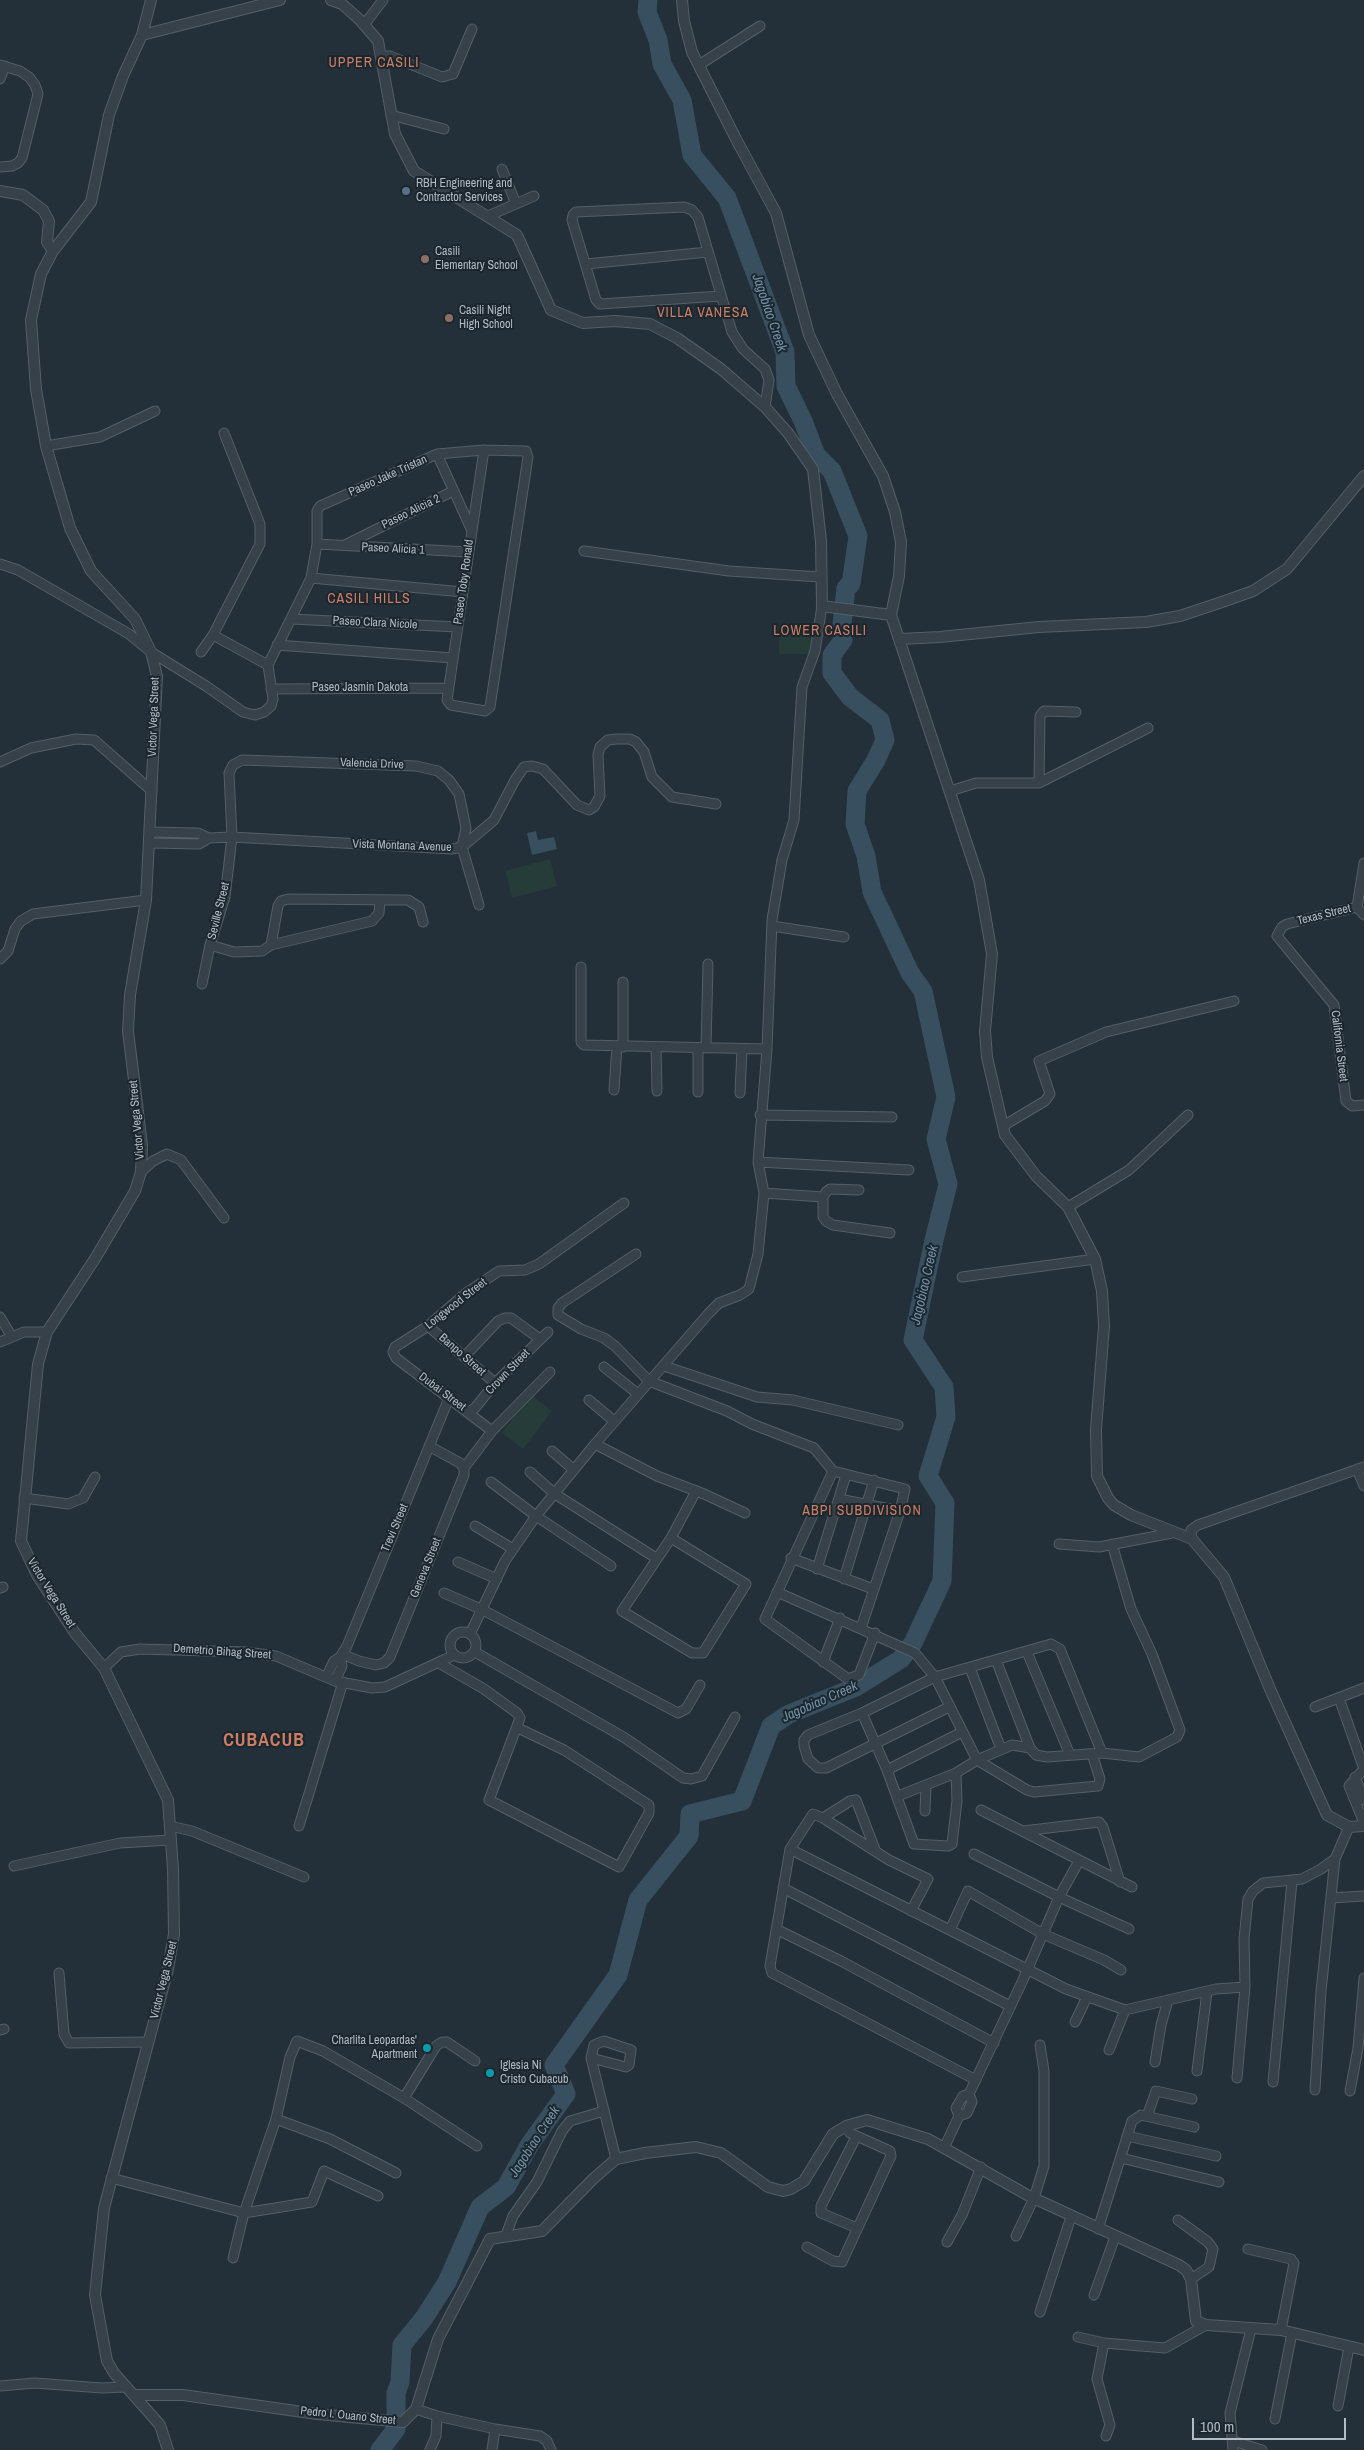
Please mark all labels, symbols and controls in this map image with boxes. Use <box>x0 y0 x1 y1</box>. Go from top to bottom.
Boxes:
district label: UPPER CASILI <box>327 55 421 71</box>
place label: RBH Engineering and Contractor Services <box>416 177 512 205</box>
marker: RBH Engineering and Contractor Services <box>400 185 412 197</box>
place label: Casili Elementary School <box>435 245 518 273</box>
marker: Casili Elementary School <box>419 253 431 265</box>
water label: Jagobiao Creek <box>748 272 790 354</box>
place label: Casili Night High School <box>459 304 513 332</box>
district label: VILLA VANESA <box>655 305 751 321</box>
marker: Casili Night High School <box>443 312 455 324</box>
street label: Paseo Jake Tristan <box>347 452 429 500</box>
street label: Paseo Alicia 2 <box>379 492 443 532</box>
street label: Paseo Toby Ronald <box>451 539 477 625</box>
street label: Paseo Alicia 1 <box>361 540 425 558</box>
district label: CASILI HILLS <box>326 591 412 607</box>
street label: Paseo Clara Nicole <box>332 614 418 632</box>
district label: LOWER CASILI <box>772 623 868 639</box>
street label: Victor Vega Street <box>145 677 163 757</box>
street label: Paseo Jasmin Dakota <box>312 681 408 695</box>
street label: Valencia Drive <box>340 756 404 772</box>
street label: Vista Montana Avenue <box>352 837 452 855</box>
street label: Seville Street <box>205 881 233 941</box>
street label: Texas Street <box>1296 901 1352 929</box>
street label: California Street <box>1327 1010 1351 1082</box>
street label: Victor Vega Street <box>126 1080 148 1160</box>
water label: Jagobiao Creek <box>908 1244 942 1326</box>
street label: Longwood Street <box>422 1275 490 1333</box>
street label: Banpo Street <box>436 1331 488 1379</box>
street label: Crown Street <box>483 1346 533 1398</box>
street label: Dubai Street <box>416 1370 468 1414</box>
street label: Trevi Street <box>378 1502 412 1554</box>
district label: ABPI SUBDIVISION <box>800 1503 924 1519</box>
street label: Geneva Street <box>407 1536 445 1600</box>
street label: Victor Vega Street <box>24 1555 78 1631</box>
street label: Demetrio Bihag Street <box>173 1641 271 1663</box>
water label: Jagobiao Creek <box>780 1678 860 1726</box>
district label: CUBACUB <box>222 1730 306 1752</box>
street label: Victor Vega Street <box>147 1940 181 2020</box>
place label: Charlita Leopardas' Apartment <box>331 2034 417 2062</box>
marker: Charlita Leopardas' Apartment <box>421 2042 433 2054</box>
place label: Iglesia Ni Cristo Cubacub <box>500 2059 568 2087</box>
marker: Iglesia Ni Cristo Cubacub <box>484 2067 496 2079</box>
water label: Jagobiao Creek <box>506 2103 564 2181</box>
street label: Pedro I. Ouano Street <box>300 2404 396 2428</box>
scale bar <box>1194 2408 1348 2440</box>
text: 100 m <box>1200 2416 1234 2437</box>

